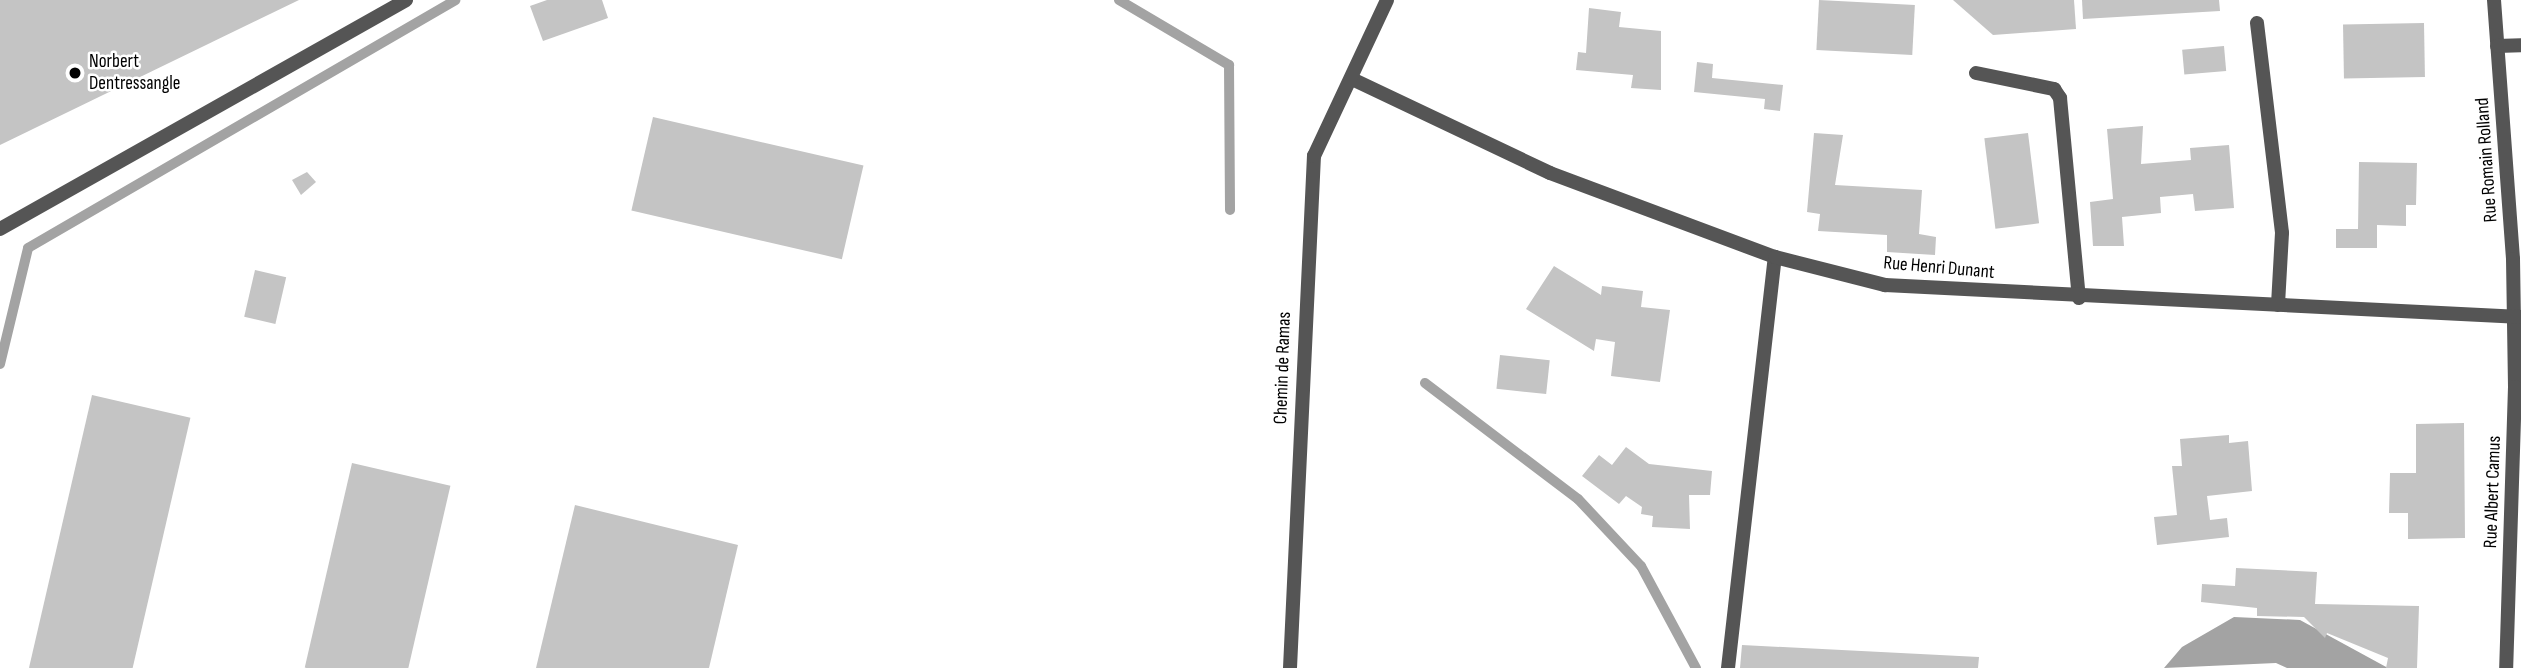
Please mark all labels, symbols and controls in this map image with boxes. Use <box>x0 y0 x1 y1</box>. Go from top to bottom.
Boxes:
place label: Norbert Dentressangle <box>89 51 180 95</box>
marker: Norbert Dentressangle <box>67 65 83 81</box>
street label: Rue Romain Rolland <box>2471 97 2503 223</box>
street label: Rue Henri Dunant <box>1882 252 1996 284</box>
street label: Chemin de Ramas <box>1270 311 1296 425</box>
street label: Rue Albert Camus <box>2480 435 2506 549</box>

